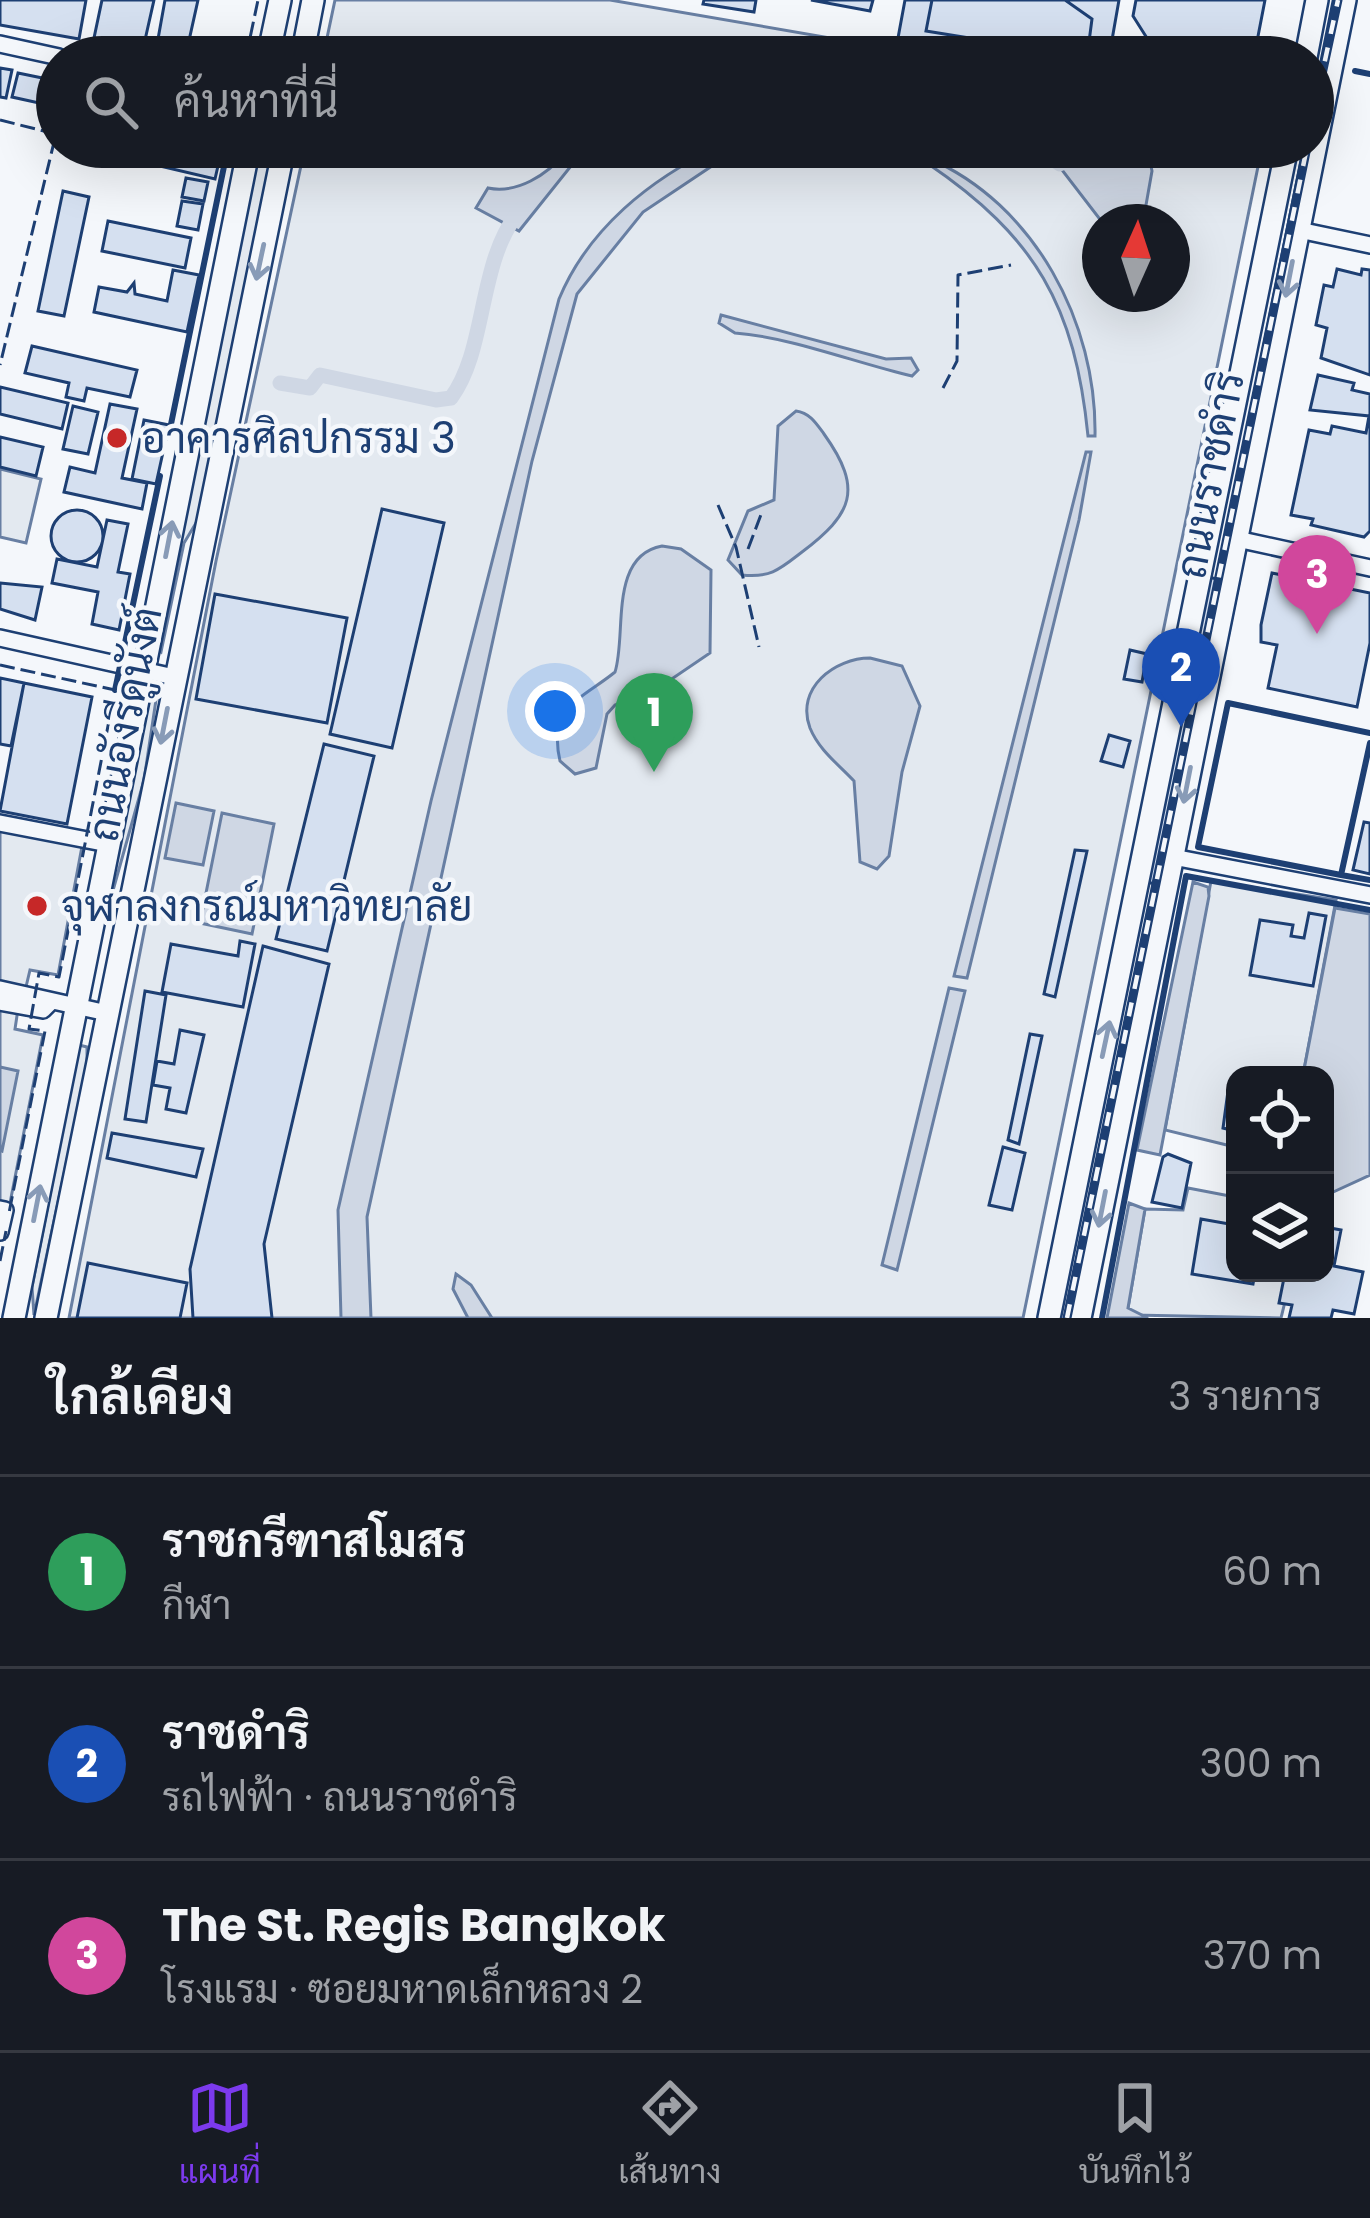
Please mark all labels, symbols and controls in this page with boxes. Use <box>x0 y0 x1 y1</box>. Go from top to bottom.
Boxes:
search box <box>36 36 1334 168</box>
icon: search <box>78 69 144 135</box>
text: ค้นหาที่นี่ <box>174 70 338 133</box>
north arrow <box>1082 204 1190 312</box>
one-way arrow <box>248 242 271 280</box>
one-way arrow <box>1277 259 1299 298</box>
street label: ถนนราชดำริ <box>1161 366 1259 584</box>
place label: อาคารศิลปกรรม 3 <box>141 409 456 468</box>
marker: อาคารศิลปกรรม 3 <box>104 425 130 451</box>
one-way arrow <box>159 520 181 559</box>
pin: 3 <box>1278 535 1356 634</box>
street label: ถนนอังรีดูนังต์ <box>73 601 177 847</box>
pin: 2 <box>1142 628 1220 727</box>
pin: 1 <box>615 673 693 772</box>
your location <box>525 681 585 741</box>
one-way arrow <box>152 706 175 744</box>
one-way arrow <box>1175 765 1197 804</box>
place label: จุฬาลงกรณ์มหาวิทยาลัย <box>61 877 473 936</box>
marker: จุฬาลงกรณ์มหาวิทยาลัย <box>24 893 50 919</box>
one-way arrow <box>1095 1020 1118 1058</box>
map controls <box>1226 1066 1334 1282</box>
button: locate <box>1226 1066 1334 1174</box>
button: layers <box>1226 1174 1334 1282</box>
one-way arrow <box>27 1185 49 1224</box>
one-way arrow <box>1089 1189 1112 1227</box>
text: ใกล้เคียง <box>48 1360 234 1432</box>
text: 3 รายการ <box>1168 1369 1322 1424</box>
text: ราชกรีฑาสโมสร <box>162 1510 466 1573</box>
text: 1 <box>80 1544 94 1599</box>
text: 60 m <box>1222 1544 1322 1599</box>
text: กีฬา <box>162 1578 231 1633</box>
text: ราชดำริ <box>162 1702 310 1765</box>
text: 2 <box>76 1736 98 1791</box>
text: 300 m <box>1199 1736 1322 1791</box>
text: รถไฟฟ้า · ถนนราชดำริ <box>162 1770 518 1825</box>
text: The St. Regis Bangkok <box>162 1894 665 1957</box>
text: 3 <box>75 1928 99 1983</box>
text: 370 m <box>1203 1928 1322 1983</box>
text: โรงแรม · ซอยมหาดเล็กหลวง 2 <box>162 1962 643 2017</box>
tab: แผนที่ <box>179 2075 261 2197</box>
tab: เส้นทาง <box>618 2075 721 2197</box>
tab: บันทึกไว้ <box>1079 2075 1191 2197</box>

